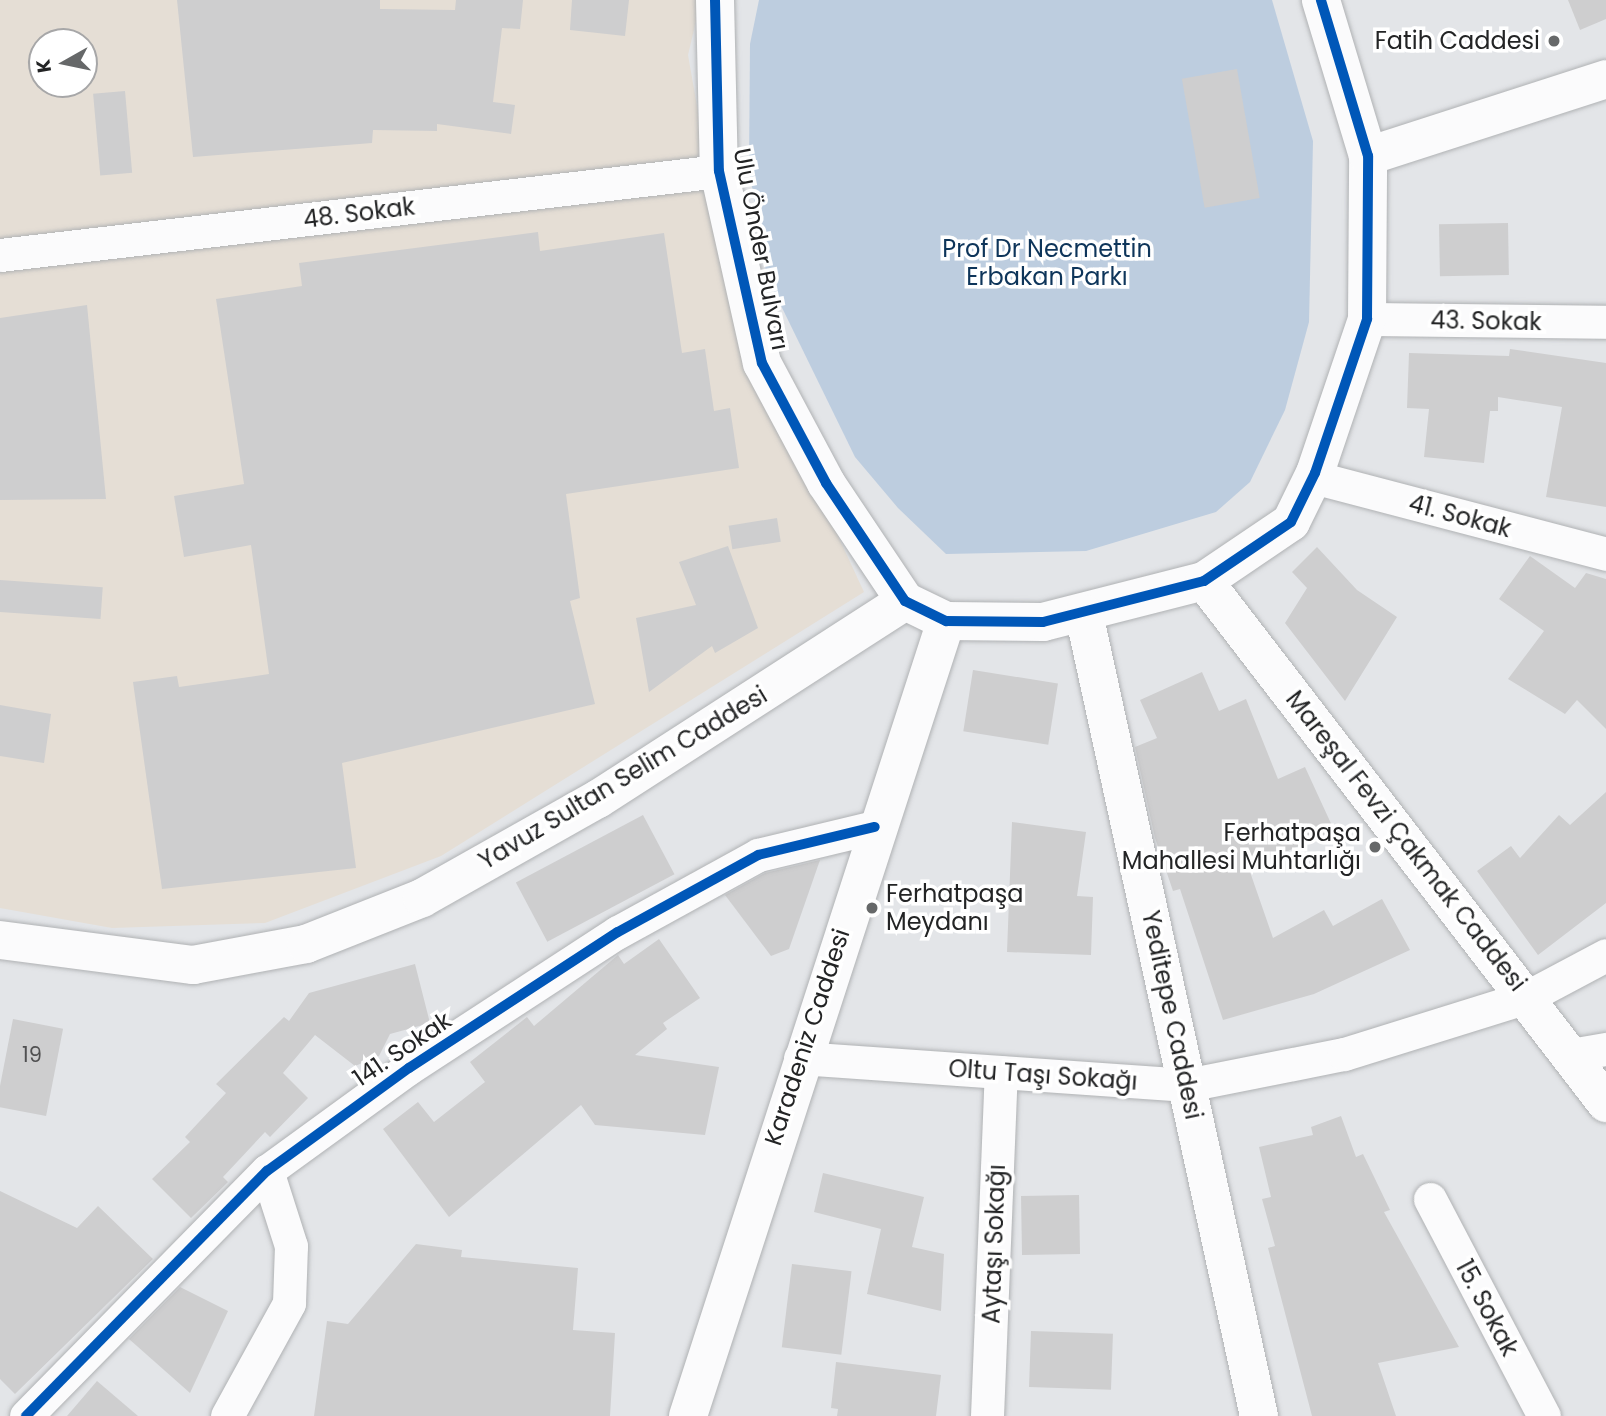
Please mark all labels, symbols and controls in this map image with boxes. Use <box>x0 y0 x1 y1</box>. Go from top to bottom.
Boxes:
place label: Fatih Caddesi <box>1375 27 1540 55</box>
north arrow <box>28 28 98 98</box>
marker: Fatih Caddesi <box>1546 33 1562 49</box>
text: K <box>29 57 58 75</box>
street label: Ulu Önder Bulvarı <box>727 146 795 352</box>
street label: 48. Sokak <box>302 192 416 234</box>
park label: Prof Dr Necmettin Erbakan Parkı <box>942 235 1152 291</box>
street label: 43. Sokak <box>1430 306 1542 336</box>
street label: 41. Sokak <box>1406 489 1514 543</box>
street label: Yavuz Sultan Selim Caddesi <box>474 680 772 876</box>
street label: Mareşal Fevzi Çakmak Caddesi <box>1280 685 1532 997</box>
place label: Ferhatpaşa Mahallesi Muhtarlığı <box>1122 819 1361 875</box>
marker: Ferhatpaşa Mahallesi Muhtarlığı <box>1367 839 1383 855</box>
place label: Ferhatpaşa Meydanı <box>886 880 1023 936</box>
marker: Ferhatpaşa Meydanı <box>864 900 880 916</box>
street label: Yeditepe Caddesi <box>1136 908 1208 1122</box>
street label: Karadeniz Caddesi <box>758 925 856 1149</box>
street label: 141. Sokak <box>347 1006 457 1092</box>
house number: 19 <box>22 1042 42 1068</box>
street label: Oltu Taşı Sokağı <box>947 1054 1139 1096</box>
street label: Aytaşı Sokağı <box>977 1164 1011 1324</box>
street label: 15. Sokak <box>1450 1255 1524 1361</box>

